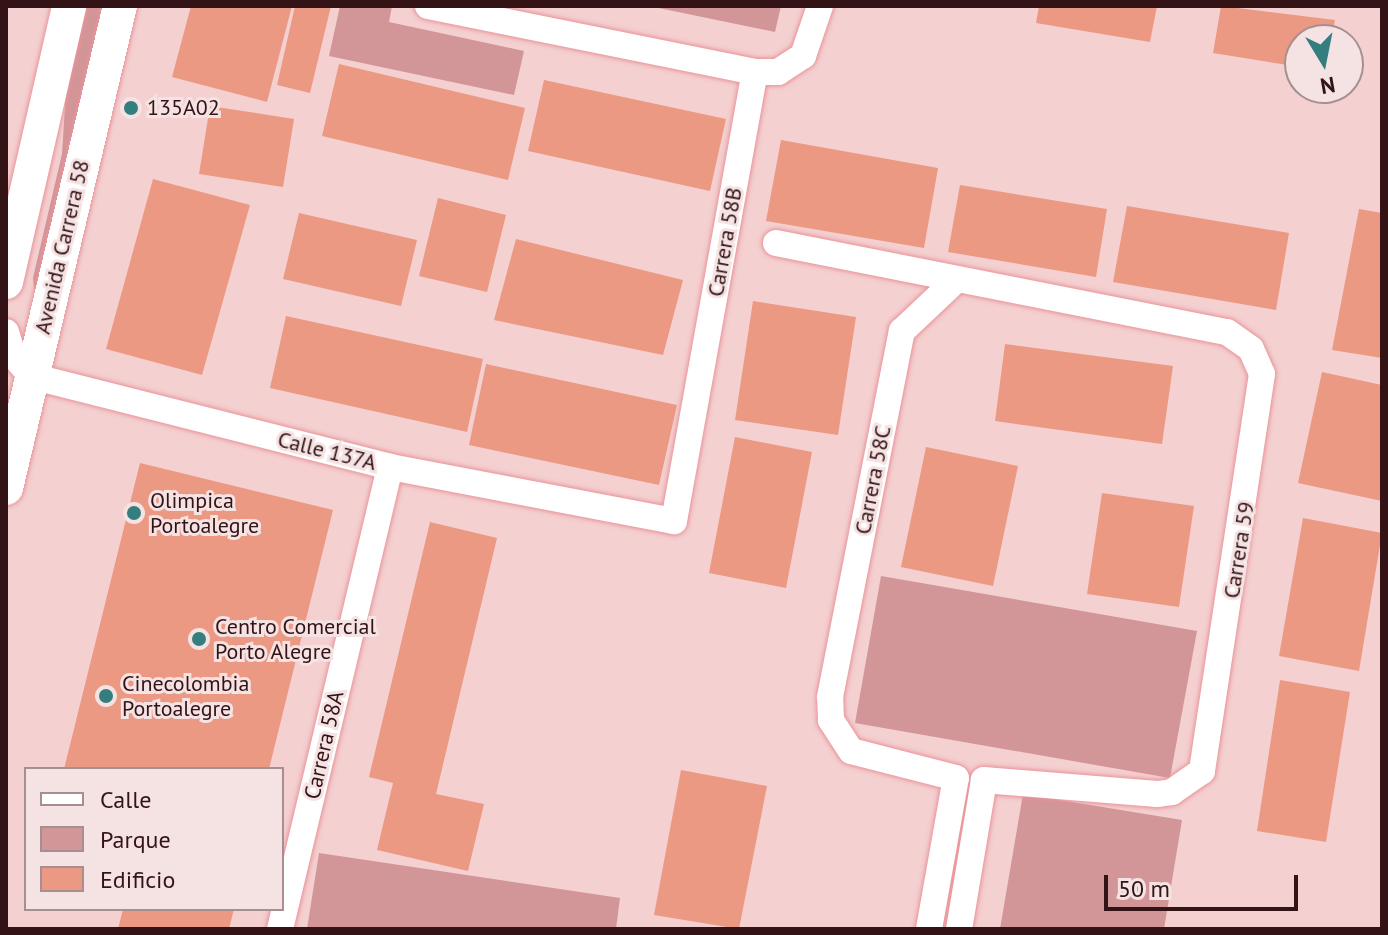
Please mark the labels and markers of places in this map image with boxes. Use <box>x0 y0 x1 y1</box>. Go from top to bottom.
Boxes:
place label: 135A02 <box>147 95 220 121</box>
marker: 135A02 <box>122 99 140 117</box>
place label: Olimpica Portoalegre <box>150 487 259 538</box>
marker: Olimpica Portoalegre <box>125 504 143 522</box>
place label: Centro Comercial Porto Alegre <box>215 613 376 664</box>
marker: Centro Comercial Porto Alegre <box>190 630 208 648</box>
place label: Cinecolombia Portoalegre <box>122 670 249 722</box>
marker: Cinecolombia Portoalegre <box>97 687 115 705</box>

